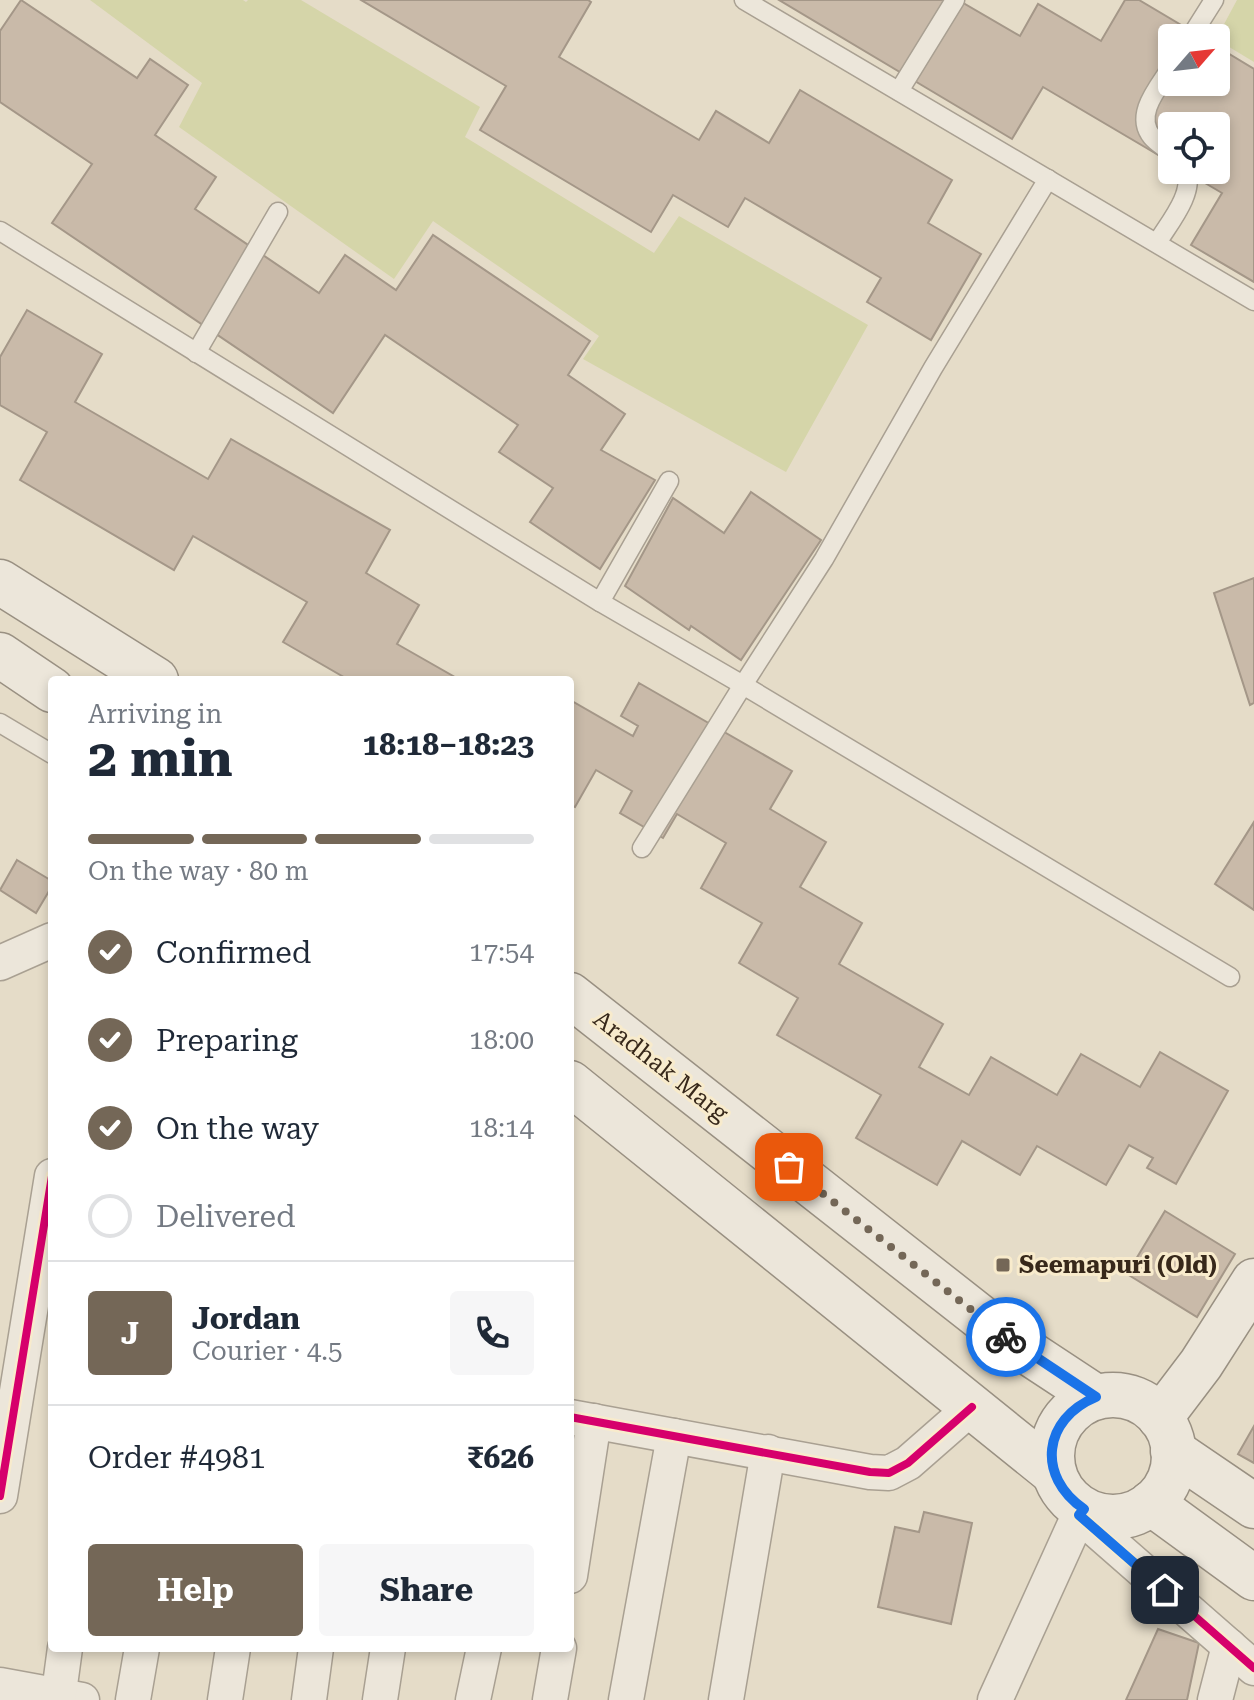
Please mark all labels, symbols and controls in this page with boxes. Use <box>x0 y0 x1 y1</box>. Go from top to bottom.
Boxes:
north arrow <box>1158 24 1230 96</box>
map controls <box>1158 24 1230 184</box>
button: locate <box>1158 112 1230 184</box>
text: Arriving in <box>88 699 222 729</box>
text: 18:18–18:23 <box>362 727 534 762</box>
text: 2 min <box>88 728 233 789</box>
text: On the way · 80 m <box>88 856 308 886</box>
icon: check <box>88 930 132 974</box>
text: Confirmed <box>156 935 311 970</box>
text: 17:54 <box>469 937 534 967</box>
street label: Aradhak Marg <box>588 1005 734 1127</box>
icon: check <box>88 1018 132 1062</box>
text: Preparing <box>156 1023 298 1058</box>
text: 18:00 <box>469 1025 534 1055</box>
icon: check <box>88 1106 132 1150</box>
text: On the way <box>156 1111 319 1146</box>
text: 18:14 <box>469 1113 534 1143</box>
pin <box>755 1133 823 1201</box>
icon: bag <box>767 1145 811 1189</box>
text: Delivered <box>156 1199 295 1234</box>
place label: Seemapuri (Old) <box>1019 1251 1217 1279</box>
marker: Seemapuri (Old) <box>994 1256 1012 1274</box>
button: phone <box>450 1291 534 1375</box>
courier <box>966 1297 1046 1377</box>
text: Jordan <box>192 1301 300 1336</box>
icon: bike <box>984 1315 1028 1359</box>
text: J <box>121 1316 139 1351</box>
text: Courier · 4.5 <box>192 1336 342 1366</box>
text: Order #4981 <box>88 1440 266 1475</box>
text: ₹626 <box>467 1440 534 1475</box>
button: Help <box>88 1544 303 1636</box>
button: Share <box>319 1544 534 1636</box>
pin <box>1131 1556 1199 1624</box>
icon: home <box>1143 1568 1187 1612</box>

